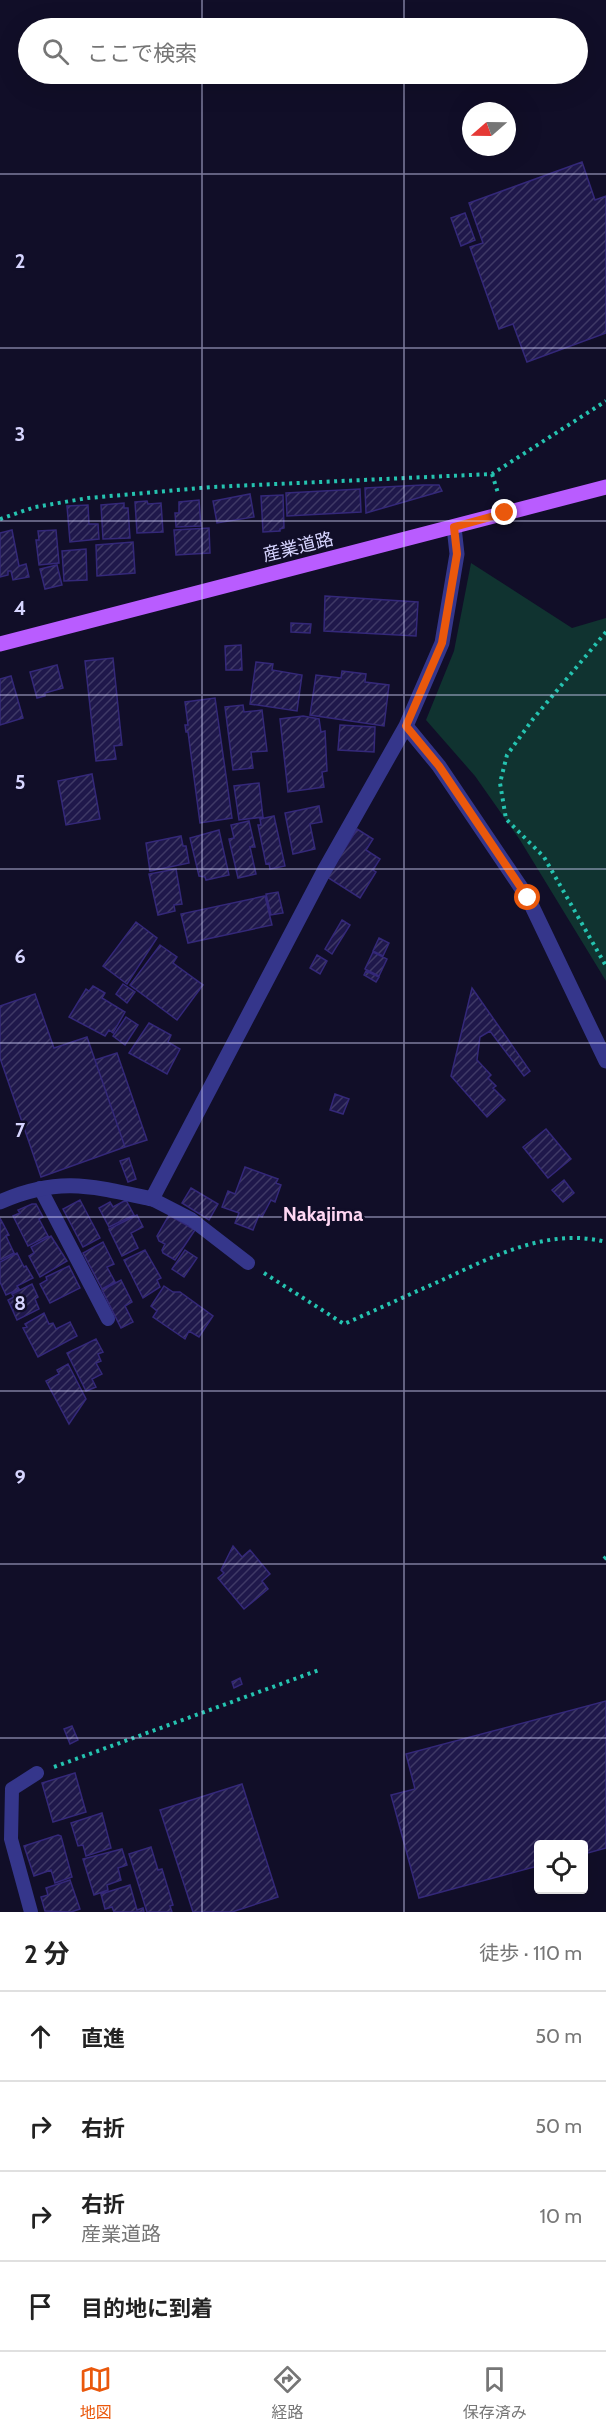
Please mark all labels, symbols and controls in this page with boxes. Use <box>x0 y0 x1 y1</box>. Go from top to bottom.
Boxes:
search box <box>18 18 588 84</box>
icon: search <box>39 35 72 68</box>
text: ここで検索 <box>87 40 197 67</box>
north arrow <box>462 102 516 156</box>
text: 2 <box>15 249 25 273</box>
text: 3 <box>15 422 25 446</box>
route end <box>491 499 517 525</box>
street label: 産業道路 <box>260 528 336 566</box>
text: 4 <box>14 596 26 620</box>
text: 5 <box>15 770 25 794</box>
route start <box>514 884 540 910</box>
text: 6 <box>14 944 26 968</box>
text: 7 <box>15 1118 26 1142</box>
district label: Nakajima <box>283 1202 363 1226</box>
text: 8 <box>14 1291 26 1315</box>
text: 9 <box>14 1465 26 1489</box>
map controls <box>534 1840 588 1894</box>
button: locate <box>534 1840 588 1894</box>
text: 2 分 <box>24 1938 70 1970</box>
text: 徒歩 · 110 m <box>479 1941 582 1965</box>
icon: ahead <box>24 2020 57 2053</box>
text: 50 m <box>535 2024 582 2048</box>
text: 直進 <box>81 2025 125 2052</box>
icon: right <box>24 2110 57 2143</box>
text: 50 m <box>535 2114 582 2138</box>
text: 右折 <box>81 2115 125 2142</box>
text: 右折 <box>81 2191 125 2218</box>
icon: right <box>24 2200 57 2233</box>
text: 10 m <box>539 2204 582 2228</box>
text: 産業道路 <box>81 2222 161 2246</box>
icon: arrive <box>24 2290 57 2323</box>
text: 目的地に到着 <box>81 2295 213 2322</box>
tab: 地図 <box>79 2363 112 2423</box>
tab: 経路 <box>271 2363 304 2423</box>
tab: 保存済み <box>463 2363 527 2423</box>

